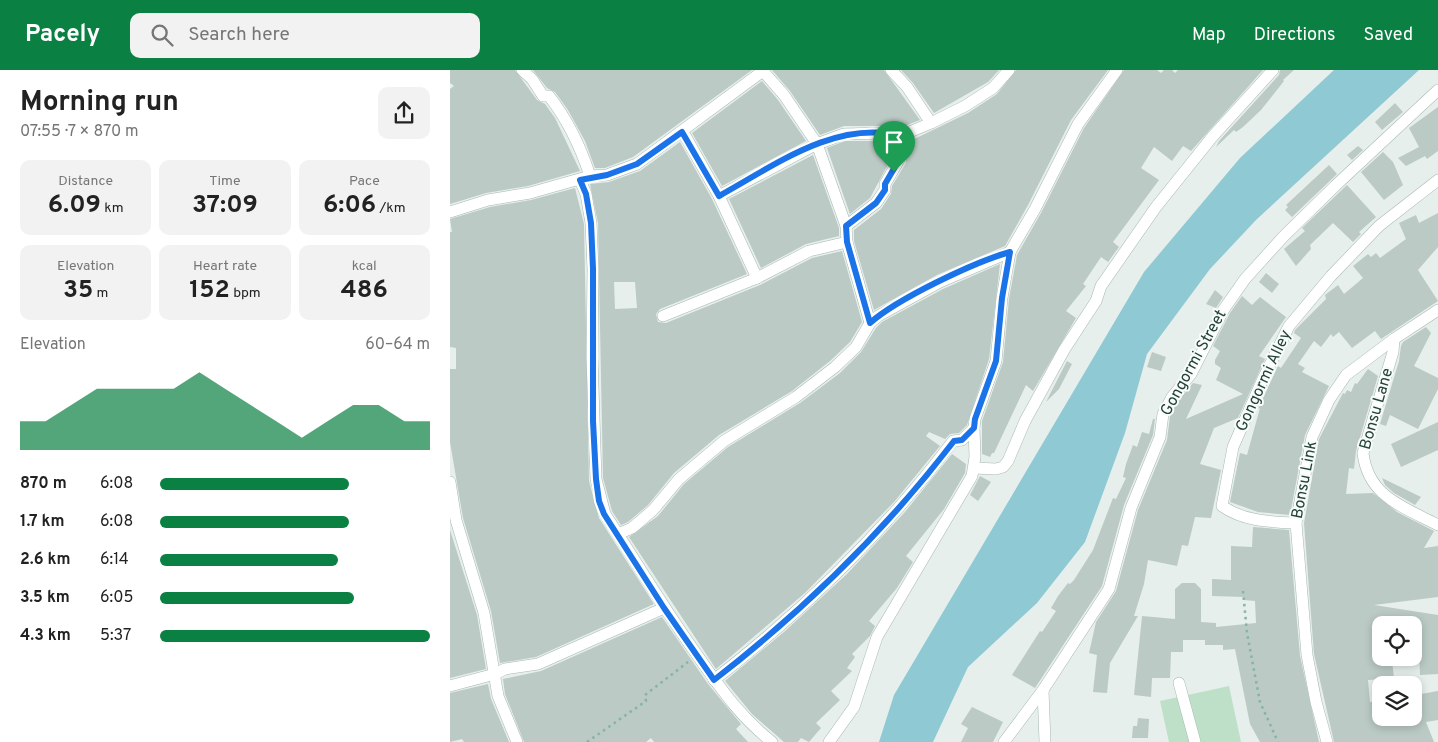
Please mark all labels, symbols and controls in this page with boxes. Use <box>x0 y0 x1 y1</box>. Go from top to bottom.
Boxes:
search box <box>130 13 480 58</box>
text: Pacely <box>25 20 100 50</box>
icon: search <box>148 21 176 49</box>
text: Search here <box>188 23 290 47</box>
text: Map <box>1192 24 1226 47</box>
text: Directions <box>1254 24 1336 47</box>
text: Saved <box>1364 24 1413 47</box>
text: Morning run <box>20 85 179 121</box>
button: share <box>378 87 430 139</box>
pin <box>873 121 915 172</box>
text: 07:55 · 7 × 870 m <box>20 122 138 142</box>
icon: arrive <box>880 128 908 156</box>
text: Distance <box>58 173 113 190</box>
text: Time <box>209 173 241 190</box>
text: Pace <box>349 173 380 190</box>
text: 6.09 <box>48 190 101 222</box>
text: 37:09 <box>192 190 258 222</box>
text: 6:06 <box>323 190 376 222</box>
text: km <box>101 200 124 217</box>
text: /km <box>376 200 406 217</box>
text: Elevation <box>57 258 114 275</box>
text: Heart rate <box>193 258 257 275</box>
text: kcal <box>352 258 377 275</box>
text: 35 <box>63 275 93 307</box>
text: 152 <box>189 275 230 307</box>
text: 486 <box>341 275 388 307</box>
text: m <box>93 285 108 302</box>
text: bpm <box>230 285 261 302</box>
street label: Gongormi Street <box>1157 306 1231 420</box>
street label: Gongormi Alley <box>1232 327 1296 435</box>
text: Elevation <box>20 335 86 355</box>
text: 60–64 m <box>365 335 430 355</box>
street label: Bonsu Lane <box>1356 366 1398 452</box>
street label: Bonsu Link <box>1288 439 1322 521</box>
text: 870 m <box>20 474 67 494</box>
text: 6:08 <box>100 474 133 494</box>
text: 1.7 km <box>20 512 65 532</box>
text: 6:08 <box>100 512 133 532</box>
text: 2.6 km <box>20 550 71 570</box>
text: 6:14 <box>100 550 129 570</box>
text: 3.5 km <box>20 588 70 608</box>
text: 6:05 <box>100 588 133 608</box>
map controls <box>1372 616 1422 726</box>
button: locate <box>1372 616 1422 666</box>
text: 4.3 km <box>20 626 71 646</box>
text: 5:37 <box>100 626 131 646</box>
button: layers <box>1372 676 1422 726</box>

